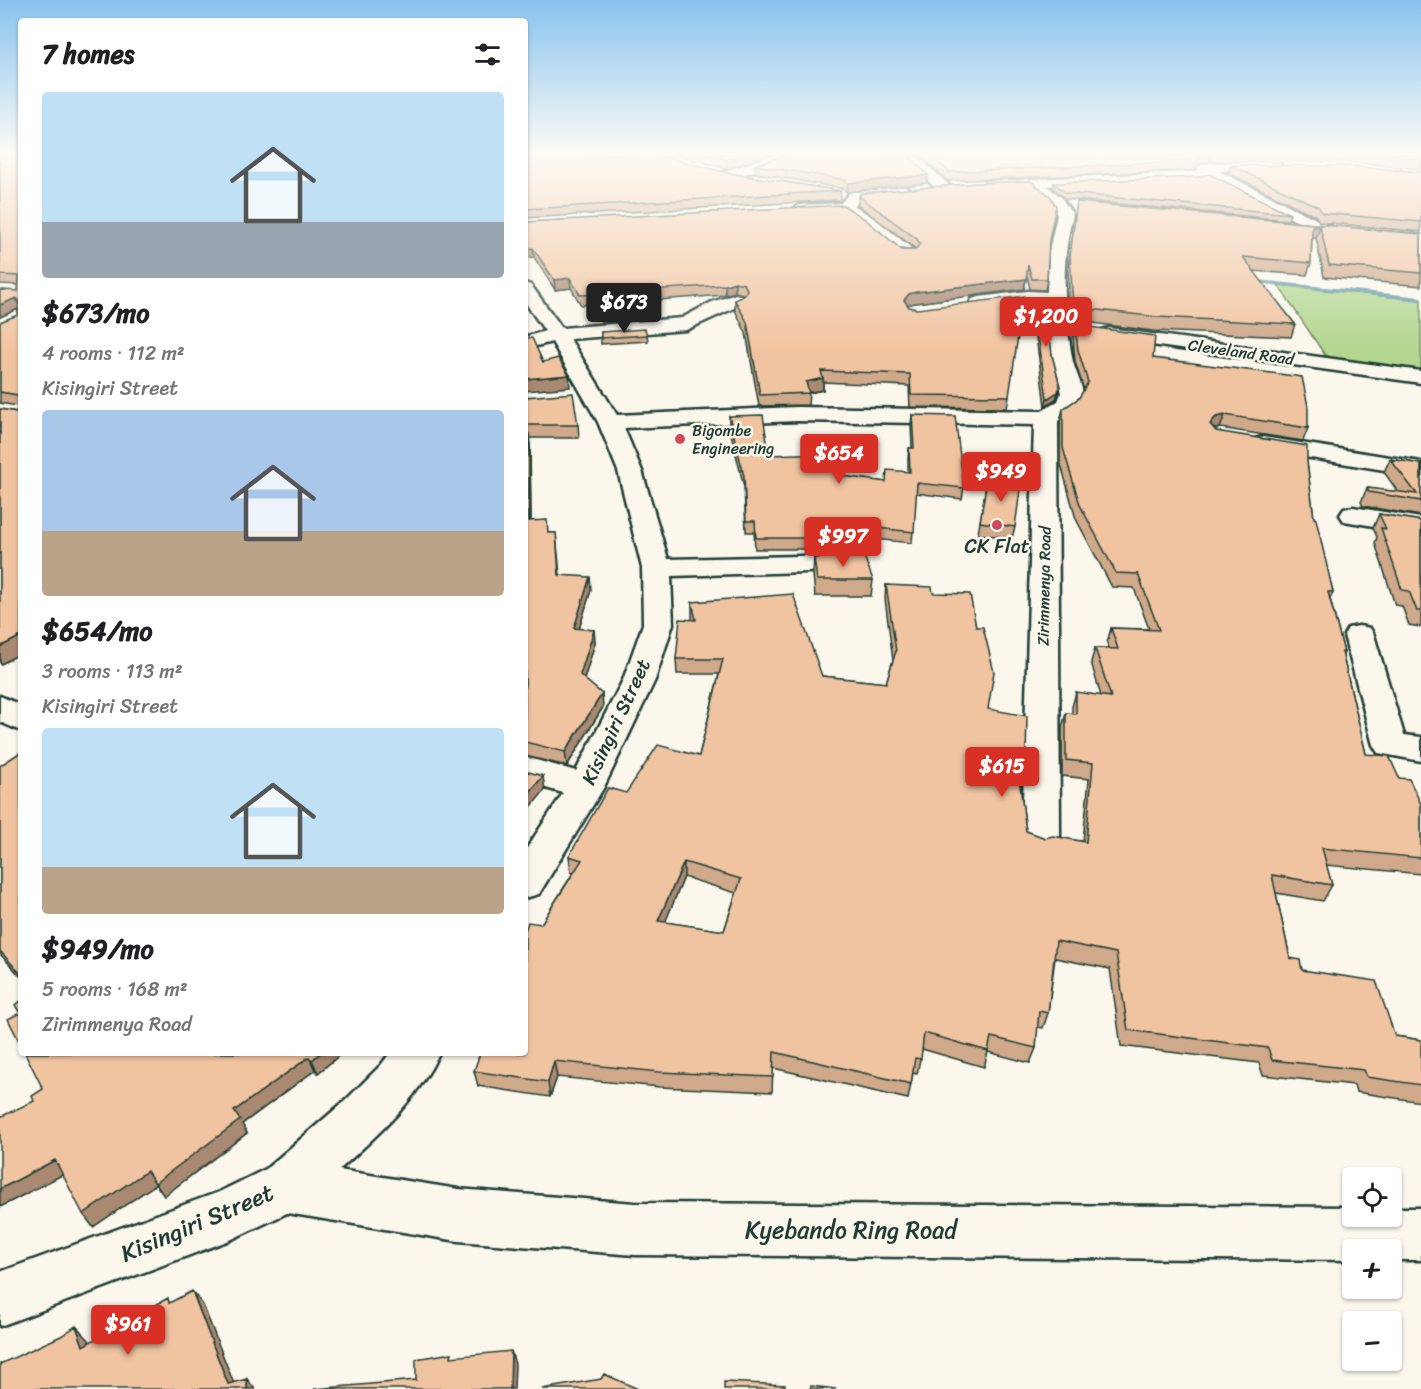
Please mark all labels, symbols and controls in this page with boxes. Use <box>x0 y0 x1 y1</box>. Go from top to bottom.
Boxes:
text: 7 homes <box>42 31 134 77</box>
icon: filters <box>471 38 504 71</box>
icon: home <box>219 131 327 239</box>
pin: $673 <box>588 283 660 334</box>
text: $673 <box>600 285 648 320</box>
text: $673/mo <box>42 290 149 336</box>
pin: $1,200 <box>997 297 1095 348</box>
text: $1,200 <box>1014 299 1078 334</box>
street label: Cleveland Road <box>1186 330 1297 374</box>
text: 4 rooms · 112 m² <box>42 336 185 371</box>
text: Kisingiri Street <box>42 371 178 406</box>
place label: Bigombe Engineering <box>692 416 774 463</box>
marker: Bigombe Engineering <box>673 432 687 446</box>
pin: $654 <box>803 434 875 485</box>
text: $654 <box>814 436 864 471</box>
icon: home <box>219 449 327 557</box>
pin: $949 <box>965 452 1037 503</box>
text: $949 <box>976 454 1026 489</box>
pin: $997 <box>807 517 879 568</box>
marker: CK Flat <box>990 518 1004 532</box>
text: $997 <box>818 519 868 554</box>
street label: Zirimmenya Road <box>1028 524 1060 646</box>
place label: CK Flat <box>964 529 1030 564</box>
text: $654/mo <box>42 608 152 654</box>
street label: Kisingiri Street <box>571 653 661 791</box>
text: 3 rooms · 113 m² <box>42 654 183 689</box>
text: Kisingiri Street <box>42 689 178 724</box>
pin: $615 <box>966 747 1038 798</box>
text: $615 <box>979 749 1025 784</box>
icon: home <box>219 767 327 875</box>
text: $949/mo <box>42 926 154 972</box>
text: 5 rooms · 168 m² <box>42 972 188 1007</box>
text: Zirimmenya Road <box>42 1007 192 1042</box>
map controls <box>1342 1167 1402 1371</box>
button: locate <box>1342 1167 1402 1227</box>
street label: Kisingiri Street <box>114 1172 280 1274</box>
street label: Kyebando Ring Road <box>745 1209 959 1251</box>
button: + <box>1342 1239 1402 1299</box>
pin: $961 <box>92 1305 164 1356</box>
text: $961 <box>105 1307 151 1342</box>
button: − <box>1342 1311 1402 1371</box>

